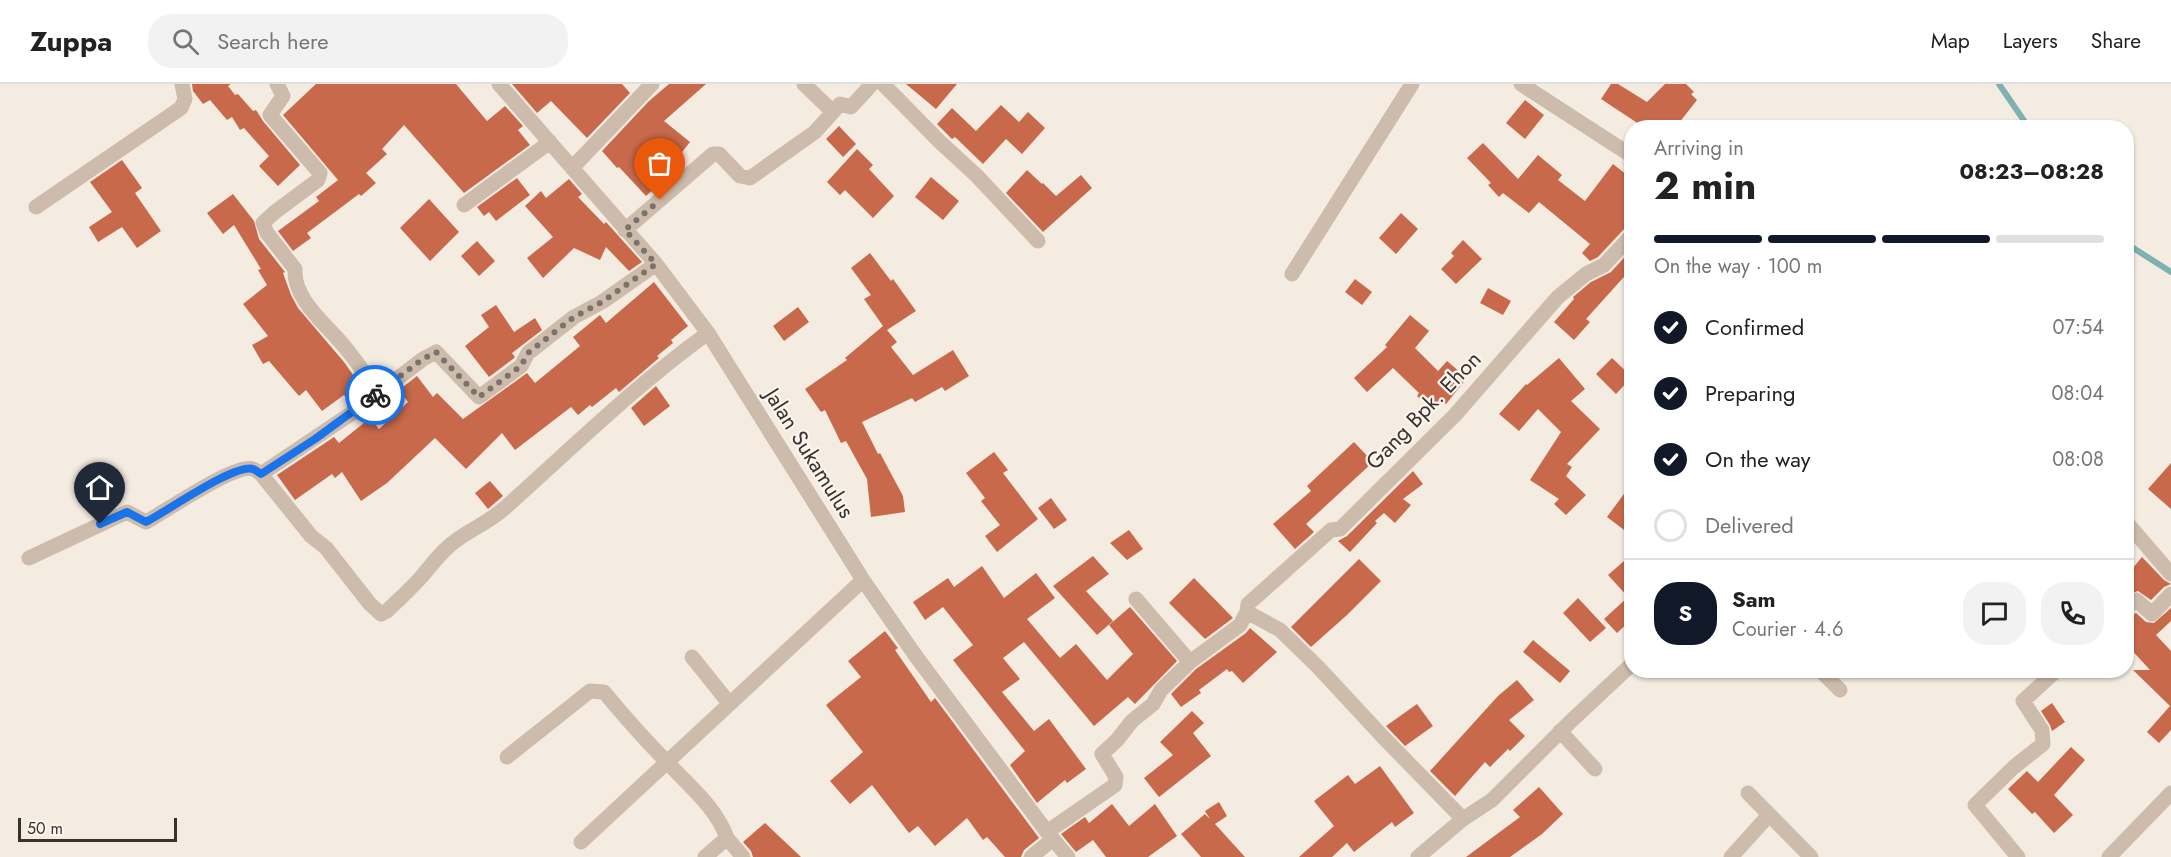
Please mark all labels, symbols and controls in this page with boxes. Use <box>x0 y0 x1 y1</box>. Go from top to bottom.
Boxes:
search box <box>148 14 568 68</box>
text: Zuppa <box>30 21 112 62</box>
icon: search <box>169 25 202 58</box>
text: Search here <box>217 25 329 57</box>
text: Map <box>1931 26 1970 56</box>
text: Layers <box>2003 26 2058 56</box>
text: Share <box>2091 26 2141 56</box>
text: Arriving in <box>1654 134 1744 163</box>
pin <box>634 138 685 200</box>
icon: bag <box>643 147 676 180</box>
text: 08:23–08:28 <box>1960 155 2104 187</box>
text: 2 min <box>1654 157 1756 214</box>
text: On the way · 100 m <box>1654 252 1822 281</box>
icon: check <box>1654 311 1687 344</box>
text: Confirmed <box>1705 311 1804 343</box>
text: 07:54 <box>2053 313 2104 342</box>
street label: Gang Bpk. Ehon <box>1358 344 1488 476</box>
courier <box>345 365 405 425</box>
icon: check <box>1654 377 1687 410</box>
text: Preparing <box>1705 377 1796 409</box>
icon: bike <box>359 379 392 412</box>
street label: Jalan Sukamulus <box>756 379 863 524</box>
text: 08:04 <box>2051 379 2104 408</box>
icon: check <box>1654 443 1687 476</box>
text: On the way <box>1705 443 1810 475</box>
text: 08:08 <box>2052 445 2104 474</box>
pin <box>74 462 125 524</box>
icon: home <box>83 471 116 504</box>
text: Delivered <box>1705 509 1794 541</box>
button: chat <box>1963 582 2026 645</box>
button: phone <box>2041 582 2104 645</box>
text: Sam <box>1732 583 1776 615</box>
text: S <box>1679 597 1692 629</box>
text: Courier · 4.6 <box>1732 615 1844 644</box>
scale bar <box>18 815 177 842</box>
text: 50 m <box>27 817 63 840</box>

